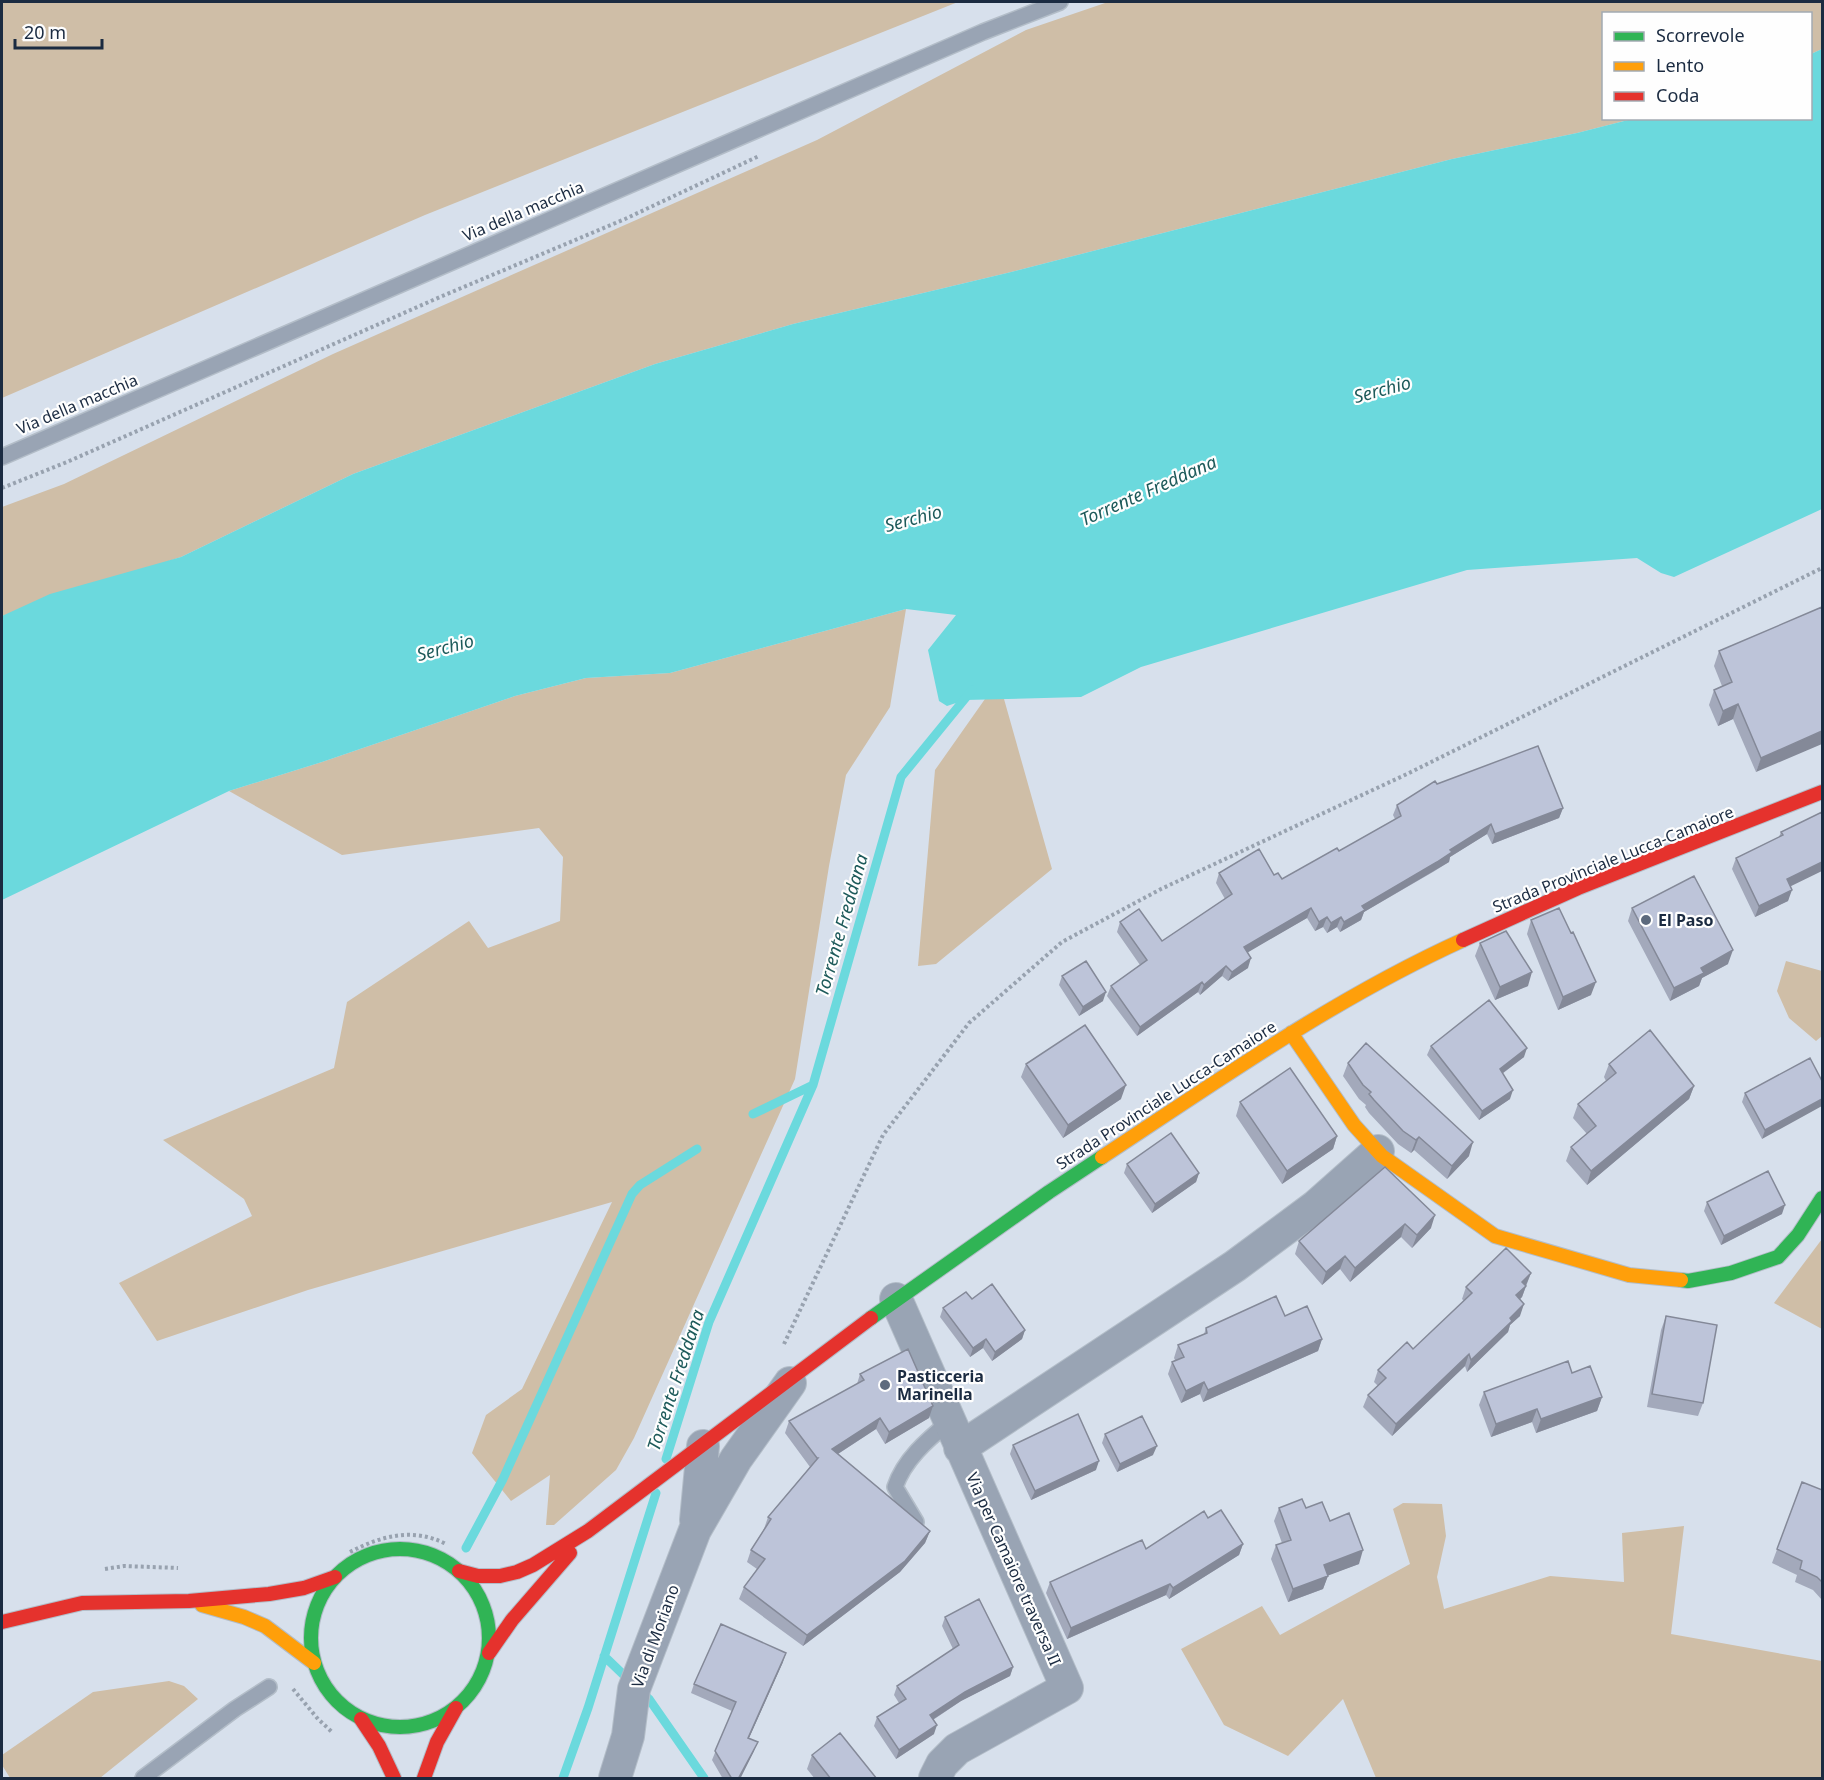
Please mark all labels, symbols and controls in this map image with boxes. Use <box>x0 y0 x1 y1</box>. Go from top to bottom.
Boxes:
scale bar <box>15 12 102 50</box>
legend <box>1602 12 1812 120</box>
text: 20 m <box>24 20 66 44</box>
text: Scorrevole <box>1656 23 1745 47</box>
text: Lento <box>1656 53 1704 77</box>
text: Coda <box>1656 83 1699 107</box>
street label: Via della macchia <box>459 176 587 246</box>
street label: Via della macchia <box>13 369 141 439</box>
water label: Serchio <box>1351 370 1413 408</box>
water label: Torrente Freddana <box>1076 449 1220 531</box>
water label: Serchio <box>882 499 944 537</box>
water label: Serchio <box>414 628 476 666</box>
street label: Strada Provinciale Lucca-Camaiore <box>1489 800 1737 918</box>
water label: Torrente Freddana <box>809 851 873 999</box>
place label: El Paso <box>1658 909 1713 931</box>
marker: El Paso <box>1639 913 1653 927</box>
street label: Strada Provinciale Lucca-Camaiore <box>1052 1015 1280 1175</box>
water label: Torrente Freddana <box>641 1306 709 1454</box>
place label: Pasticceria Marinella <box>897 1365 984 1405</box>
marker: Pasticceria Marinella <box>878 1378 892 1392</box>
street label: Via per Camaiore traversa II <box>961 1469 1067 1669</box>
street label: Via di Moriano <box>626 1581 684 1691</box>

